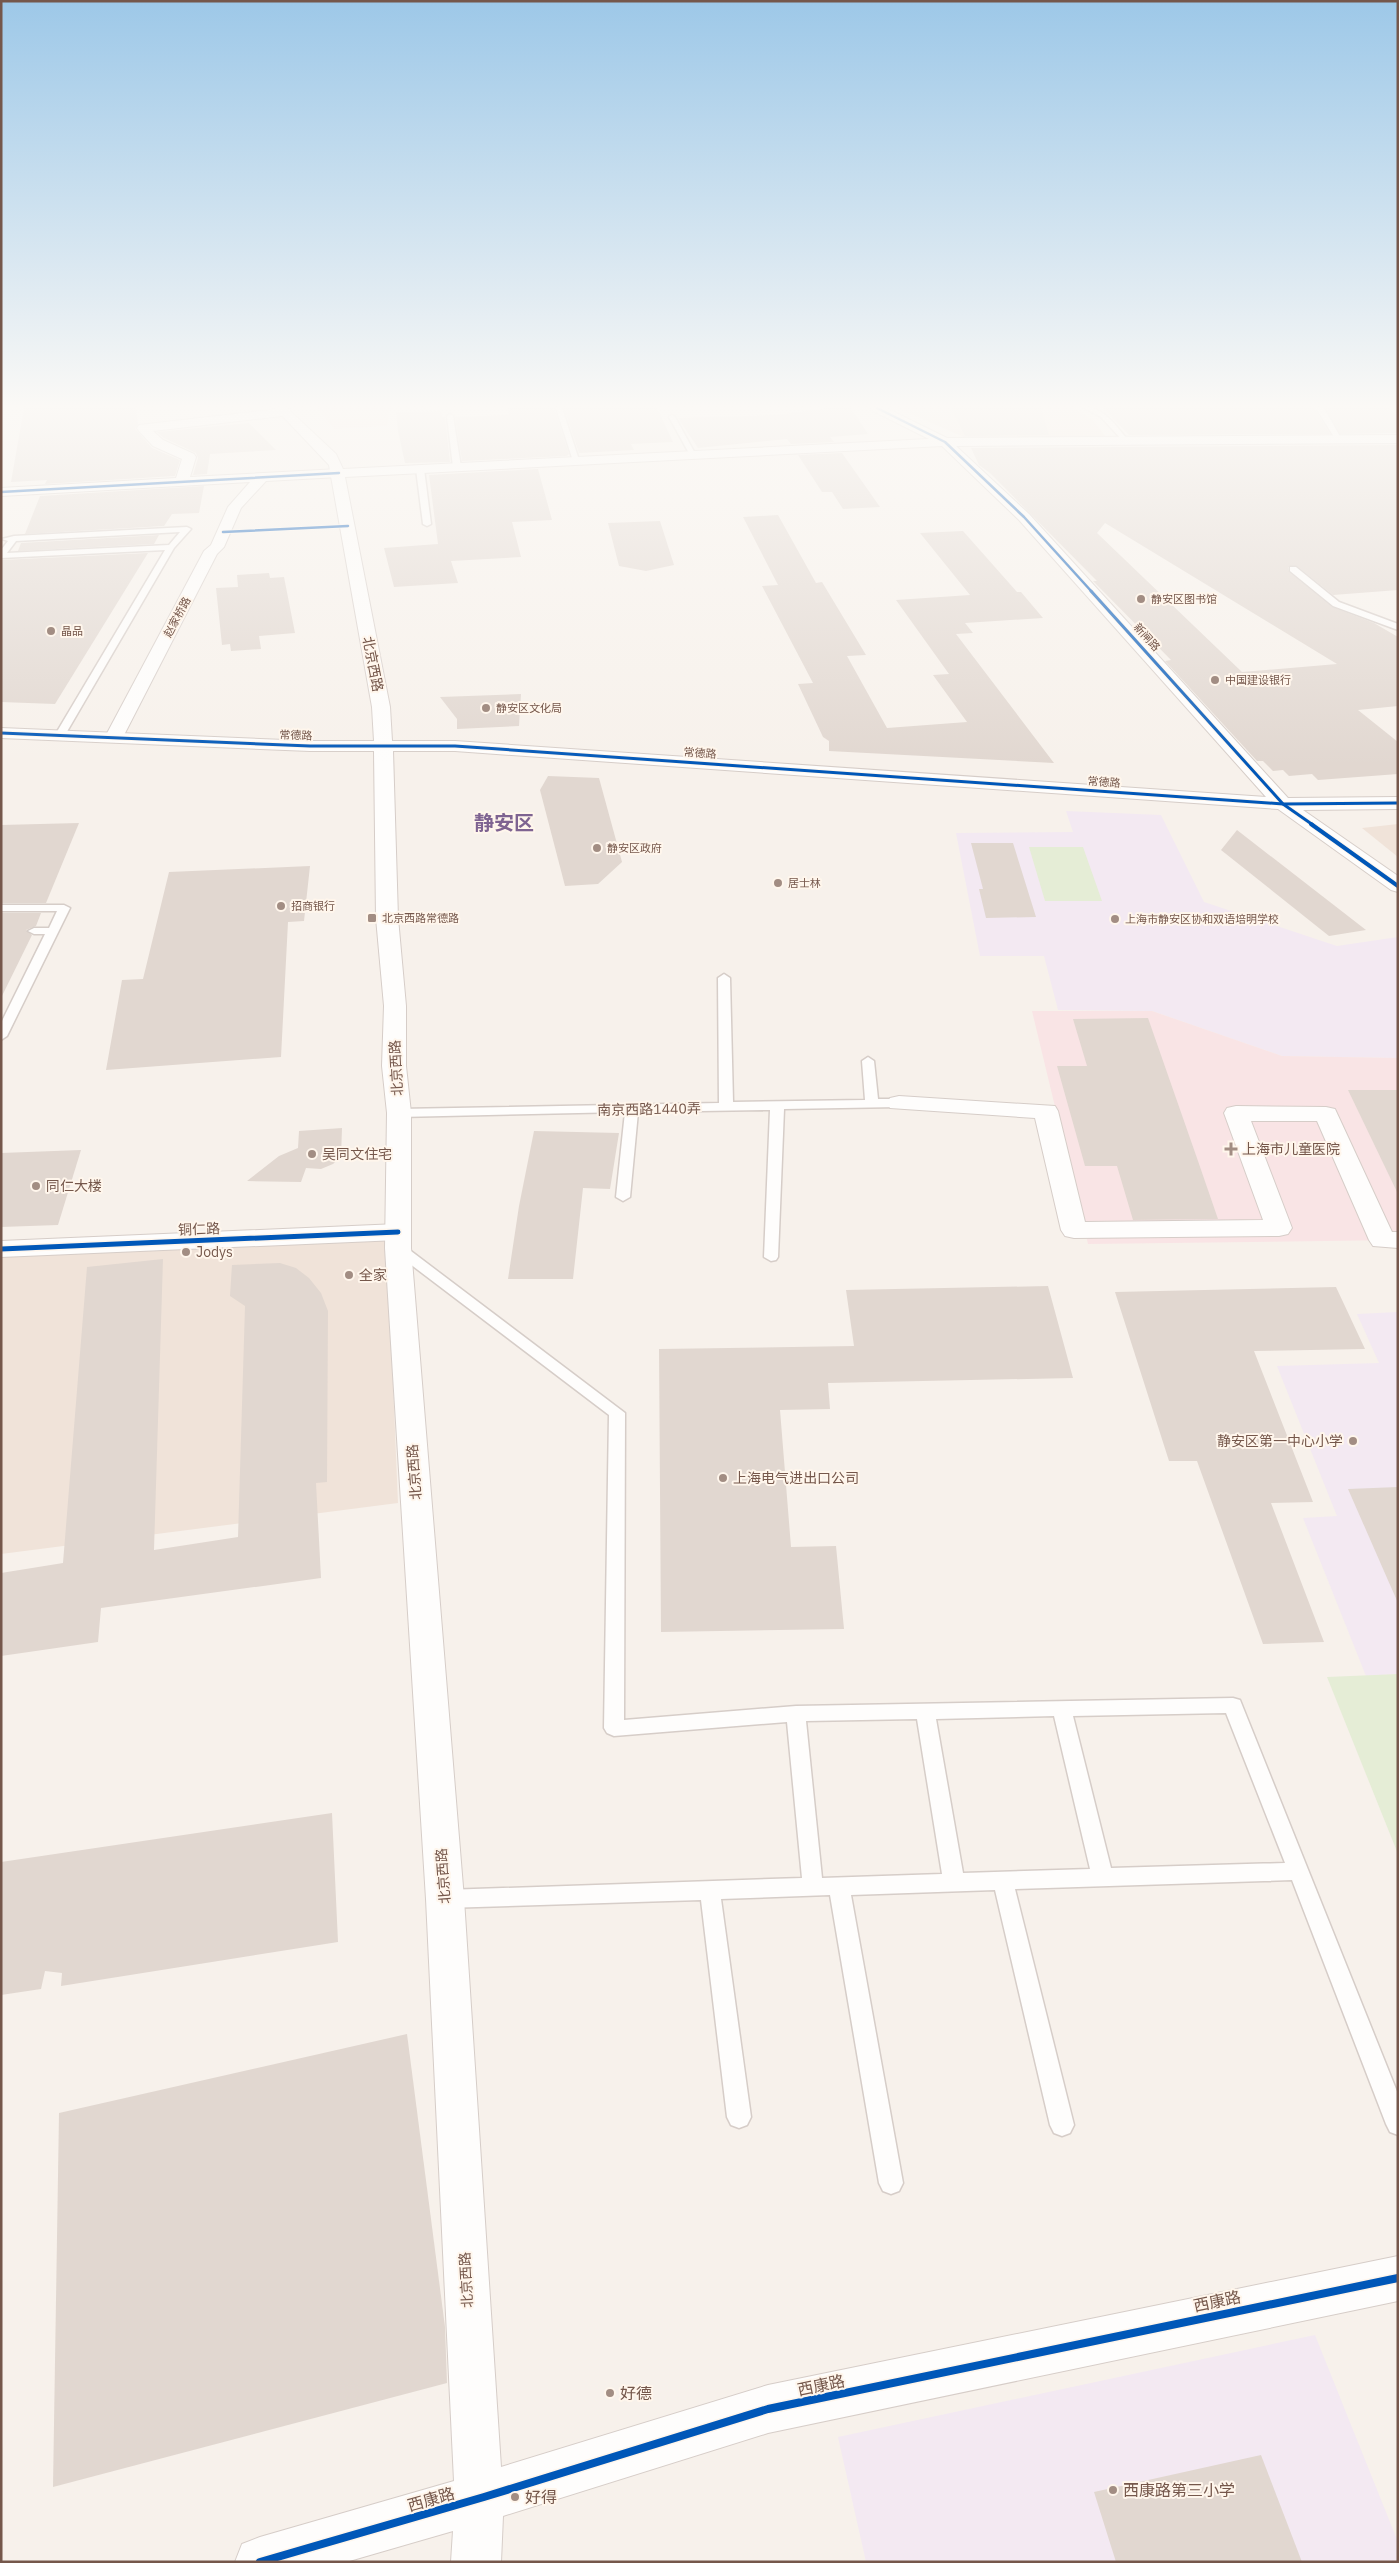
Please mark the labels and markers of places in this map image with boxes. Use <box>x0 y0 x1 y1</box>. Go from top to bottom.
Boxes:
place label: 静安区图书馆 <box>1151 592 1217 606</box>
marker: 静安区图书馆 <box>1135 593 1147 605</box>
place label: 晶品 <box>61 624 83 638</box>
marker: 晶品 <box>45 625 57 637</box>
place label: 中国建设银行 <box>1225 673 1291 687</box>
marker: 中国建设银行 <box>1209 674 1221 686</box>
place label: 静安区文化局 <box>496 701 562 715</box>
marker: 静安区文化局 <box>480 702 492 714</box>
place label: 静安区政府 <box>607 841 662 855</box>
marker: 静安区政府 <box>591 842 603 854</box>
place label: 居士林 <box>788 876 821 890</box>
marker: 居士林 <box>772 877 784 889</box>
place label: 招商银行 <box>291 899 335 913</box>
marker: 招商银行 <box>275 900 287 912</box>
place label: 北京西路常德路 <box>382 911 459 925</box>
marker: 北京西路常德路 <box>366 912 378 924</box>
place label: 上海市静安区协和双语培明学校 <box>1125 912 1279 926</box>
marker: 上海市静安区协和双语培明学校 <box>1109 913 1121 925</box>
place label: 上海市儿童医院 <box>1242 1140 1340 1158</box>
marker: 上海市儿童医院 <box>1224 1142 1238 1156</box>
place label: 吴同文住宅 <box>322 1145 392 1163</box>
marker: 吴同文住宅 <box>306 1148 318 1160</box>
place label: 同仁大楼 <box>46 1177 102 1195</box>
marker: 同仁大楼 <box>30 1180 42 1192</box>
place label: Jodys <box>196 1243 233 1261</box>
marker: Jodys <box>180 1246 192 1258</box>
place label: 全家 <box>359 1266 387 1284</box>
marker: 全家 <box>343 1269 355 1281</box>
place label: 静安区第一中心小学 <box>1217 1432 1343 1450</box>
marker: 静安区第一中心小学 <box>1347 1435 1359 1447</box>
place label: 上海电气进出口公司 <box>733 1469 859 1487</box>
marker: 上海电气进出口公司 <box>717 1472 729 1484</box>
place label: 好德 <box>620 2383 652 2403</box>
marker: 好德 <box>604 2387 616 2399</box>
place label: 西康路第三小学 <box>1123 2480 1235 2500</box>
marker: 西康路第三小学 <box>1107 2484 1119 2496</box>
place label: 好得 <box>525 2487 557 2507</box>
marker: 好得 <box>509 2491 521 2503</box>

